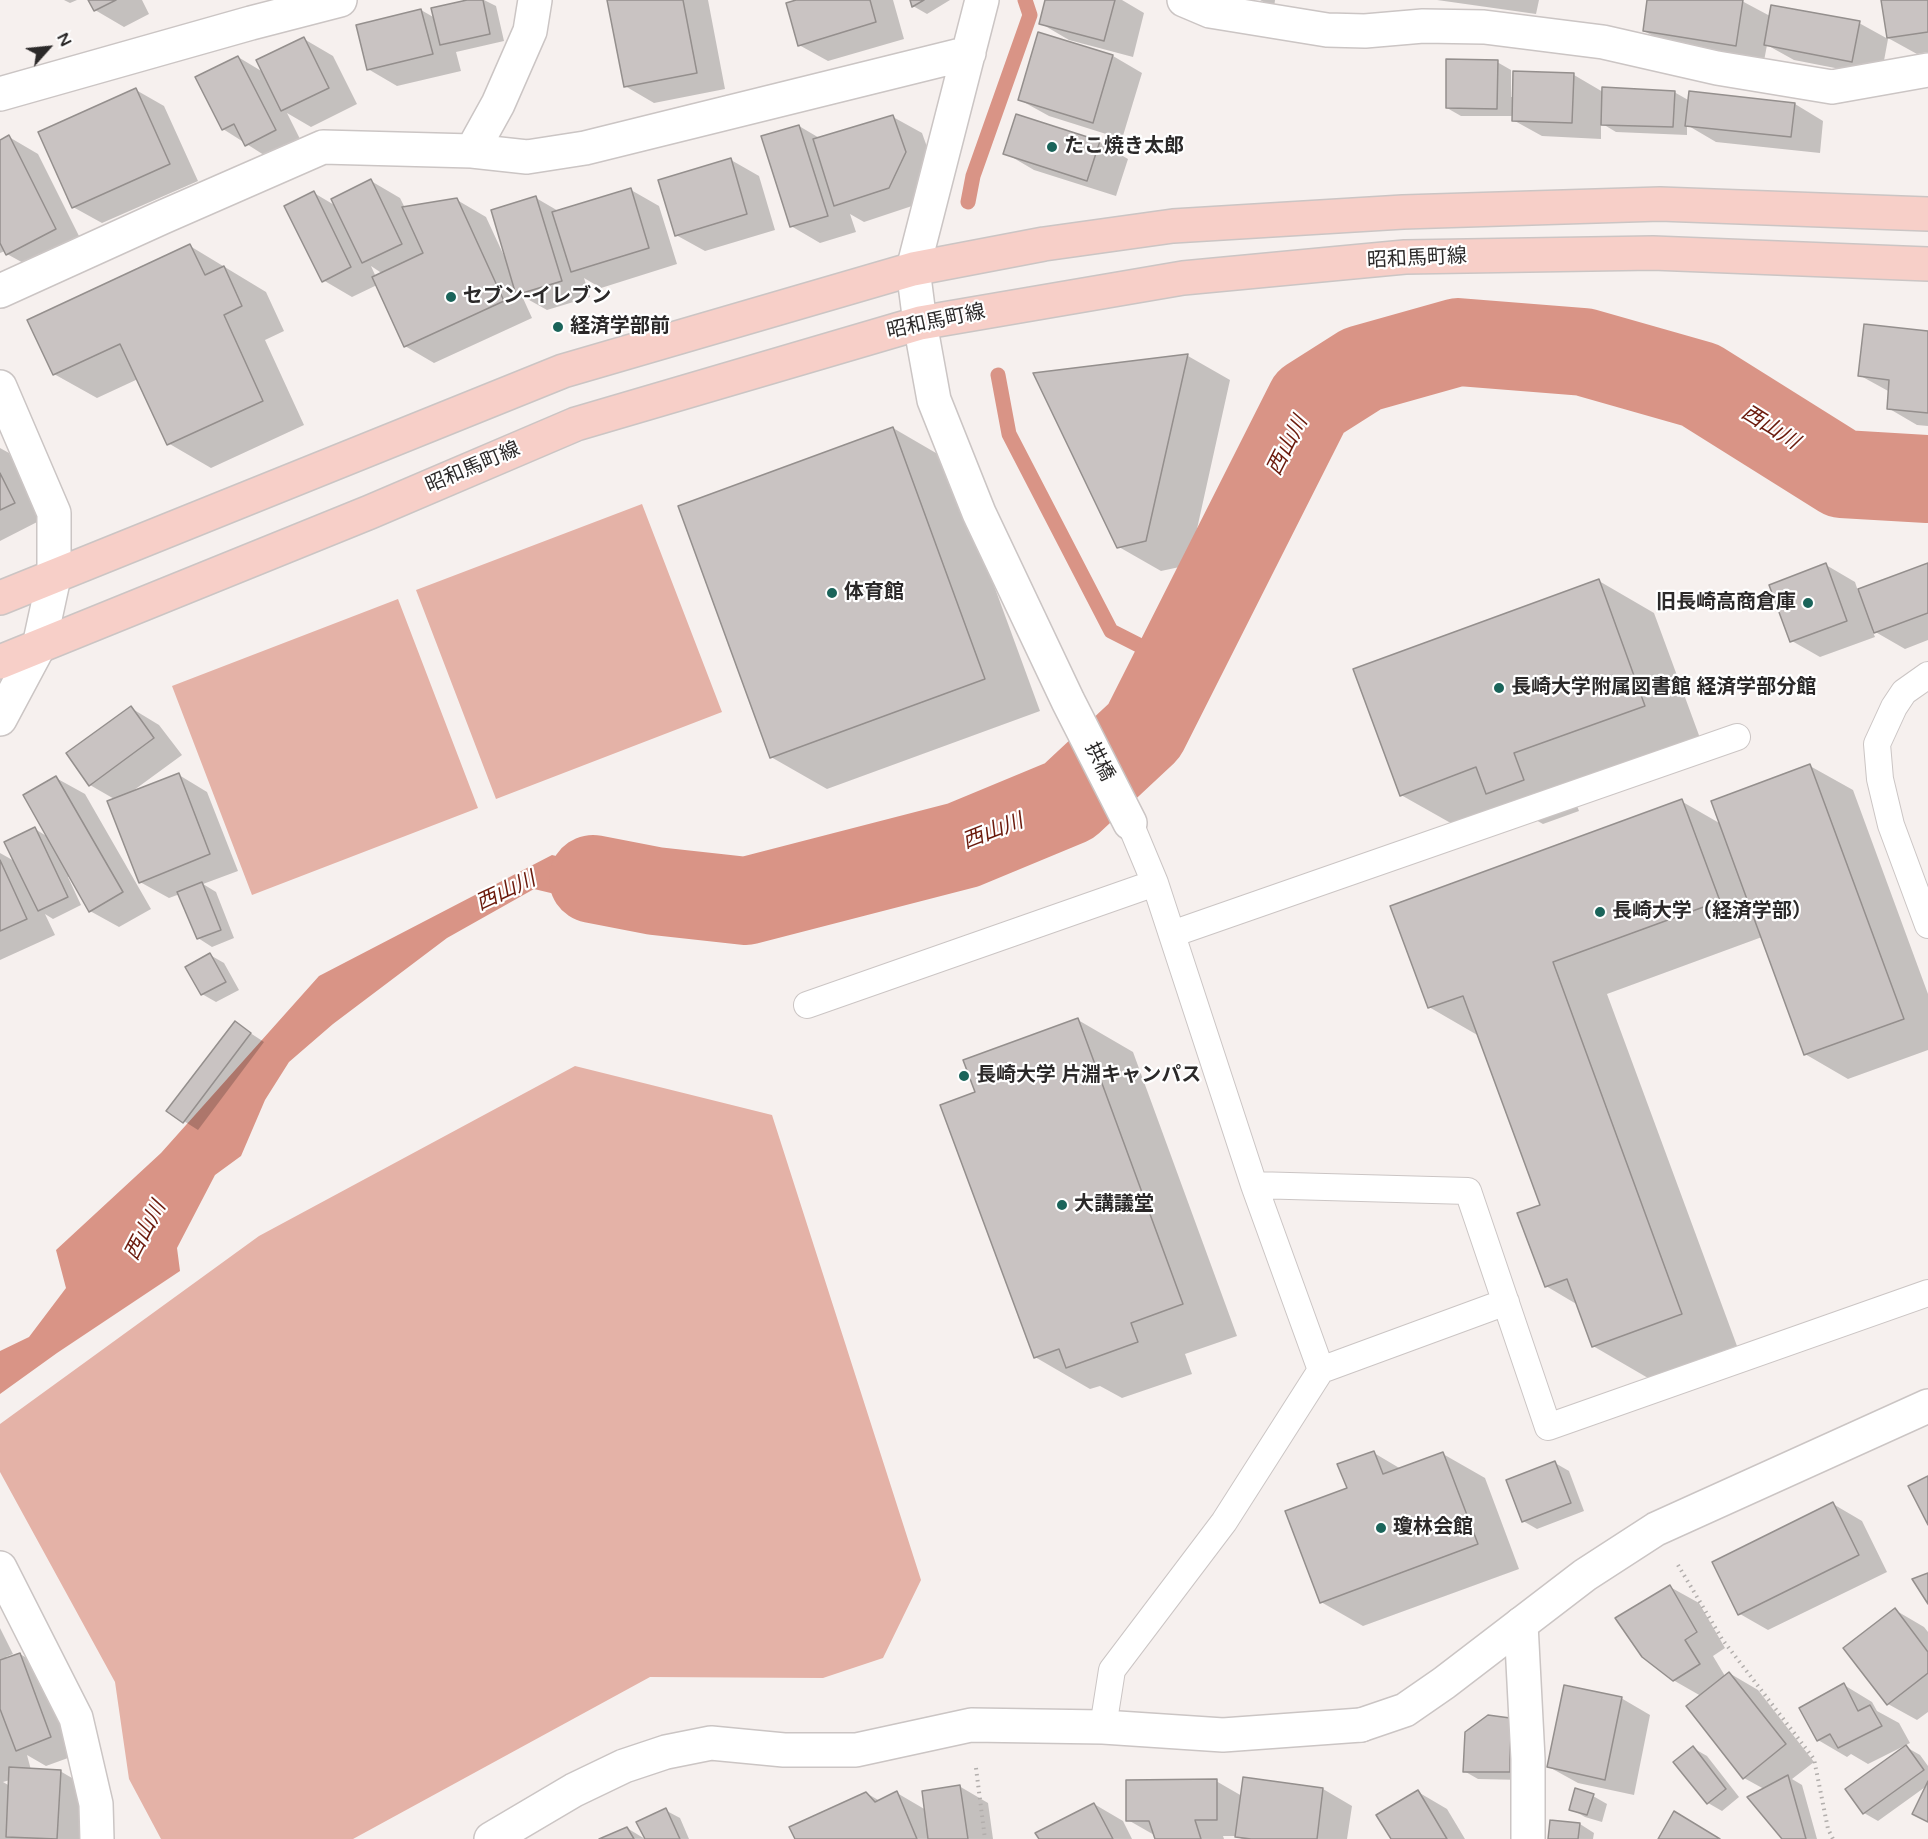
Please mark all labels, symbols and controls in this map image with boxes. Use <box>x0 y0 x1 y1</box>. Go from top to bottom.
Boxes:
north arrow <box>18 18 78 78</box>
text: N <box>52 30 76 50</box>
place label: たこ焼き太郎 <box>1064 135 1184 159</box>
marker: たこ焼き太郎 <box>1045 140 1059 154</box>
street label: 昭和馬町線 <box>1366 244 1468 274</box>
place label: セブン-イレブン <box>463 285 611 309</box>
marker: セブン-イレブン <box>444 290 458 304</box>
street label: 昭和馬町線 <box>885 300 987 344</box>
place label: 経済学部前 <box>570 315 670 339</box>
marker: 経済学部前 <box>551 320 565 334</box>
water label: 西山川 <box>1737 401 1803 455</box>
water label: 西山川 <box>1262 412 1314 480</box>
street label: 昭和馬町線 <box>422 437 524 499</box>
place label: 体育館 <box>844 581 904 605</box>
marker: 体育館 <box>825 586 839 600</box>
place label: 旧長崎高商倉庫 <box>1656 591 1796 615</box>
marker: 旧長崎高商倉庫 <box>1801 596 1815 610</box>
place label: 長崎大学附属図書館 経済学部分館 <box>1511 676 1816 700</box>
marker: 長崎大学附属図書館 経済学部分館 <box>1492 681 1506 695</box>
street label: 拱橋 <box>1079 739 1119 785</box>
water label: 西山川 <box>959 809 1027 855</box>
water label: 西山川 <box>472 867 540 917</box>
place label: 長崎大学（経済学部） <box>1612 900 1812 924</box>
marker: 長崎大学（経済学部） <box>1593 905 1607 919</box>
place label: 長崎大学 片淵キャンパス <box>976 1064 1201 1088</box>
marker: 長崎大学 片淵キャンパス <box>957 1069 971 1083</box>
place label: 大講議堂 <box>1074 1193 1154 1217</box>
water label: 西山川 <box>120 1197 172 1265</box>
marker: 大講議堂 <box>1055 1198 1069 1212</box>
place label: 瓊林会館 <box>1393 1516 1473 1540</box>
marker: 瓊林会館 <box>1374 1521 1388 1535</box>

